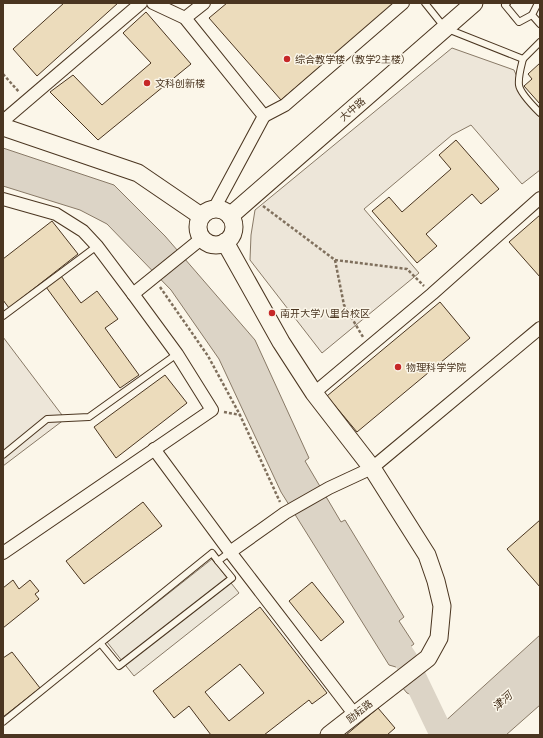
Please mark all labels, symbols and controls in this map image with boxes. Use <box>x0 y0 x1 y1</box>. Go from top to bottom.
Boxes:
place label: 综合教学楼（教学2主楼） <box>295 52 411 66</box>
marker: 综合教学楼（教学2主楼） <box>282 54 292 64</box>
place label: 文科创新楼 <box>155 76 205 90</box>
marker: 文科创新楼 <box>142 78 152 88</box>
street label: 大中路 <box>336 94 368 124</box>
place label: 南开大学八里台校区 <box>280 306 370 320</box>
marker: 南开大学八里台校区 <box>267 308 277 318</box>
place label: 物理科学学院 <box>406 360 466 374</box>
marker: 物理科学学院 <box>393 362 403 372</box>
water label: 津河 <box>488 686 516 714</box>
street label: 励耘路 <box>343 696 375 726</box>

